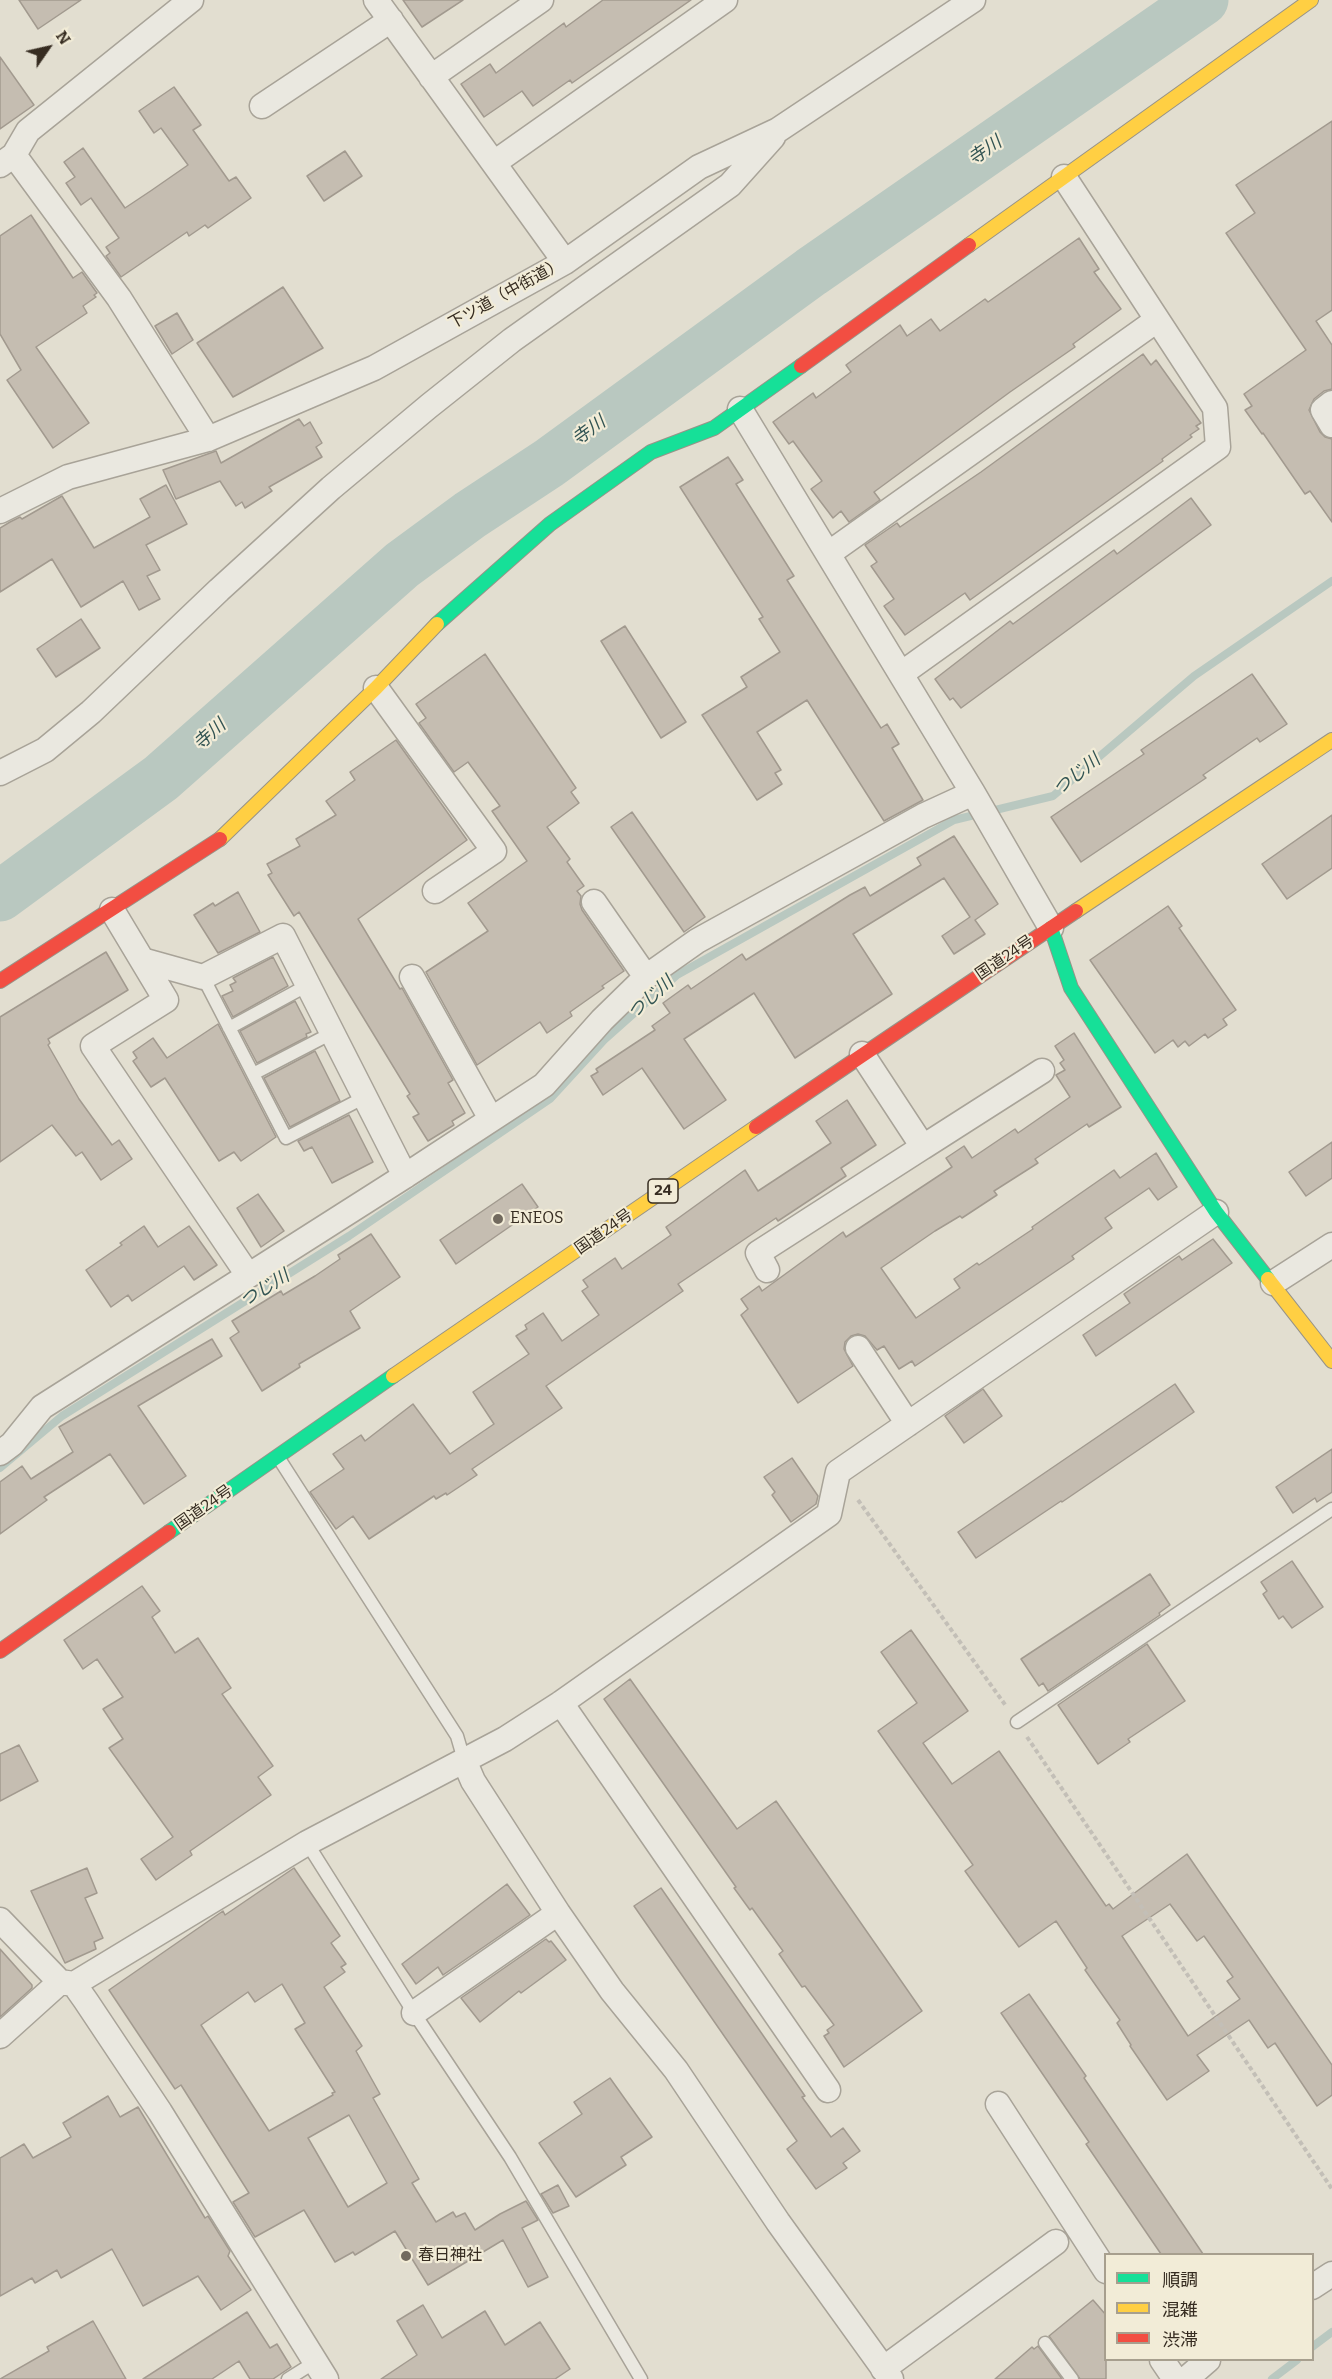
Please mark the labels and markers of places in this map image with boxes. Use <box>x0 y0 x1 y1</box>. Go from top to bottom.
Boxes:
place label: ENEOS <box>510 1209 564 1229</box>
marker: ENEOS <box>491 1212 505 1226</box>
place label: 春日神社 <box>418 2246 482 2266</box>
marker: 春日神社 <box>399 2249 413 2263</box>

